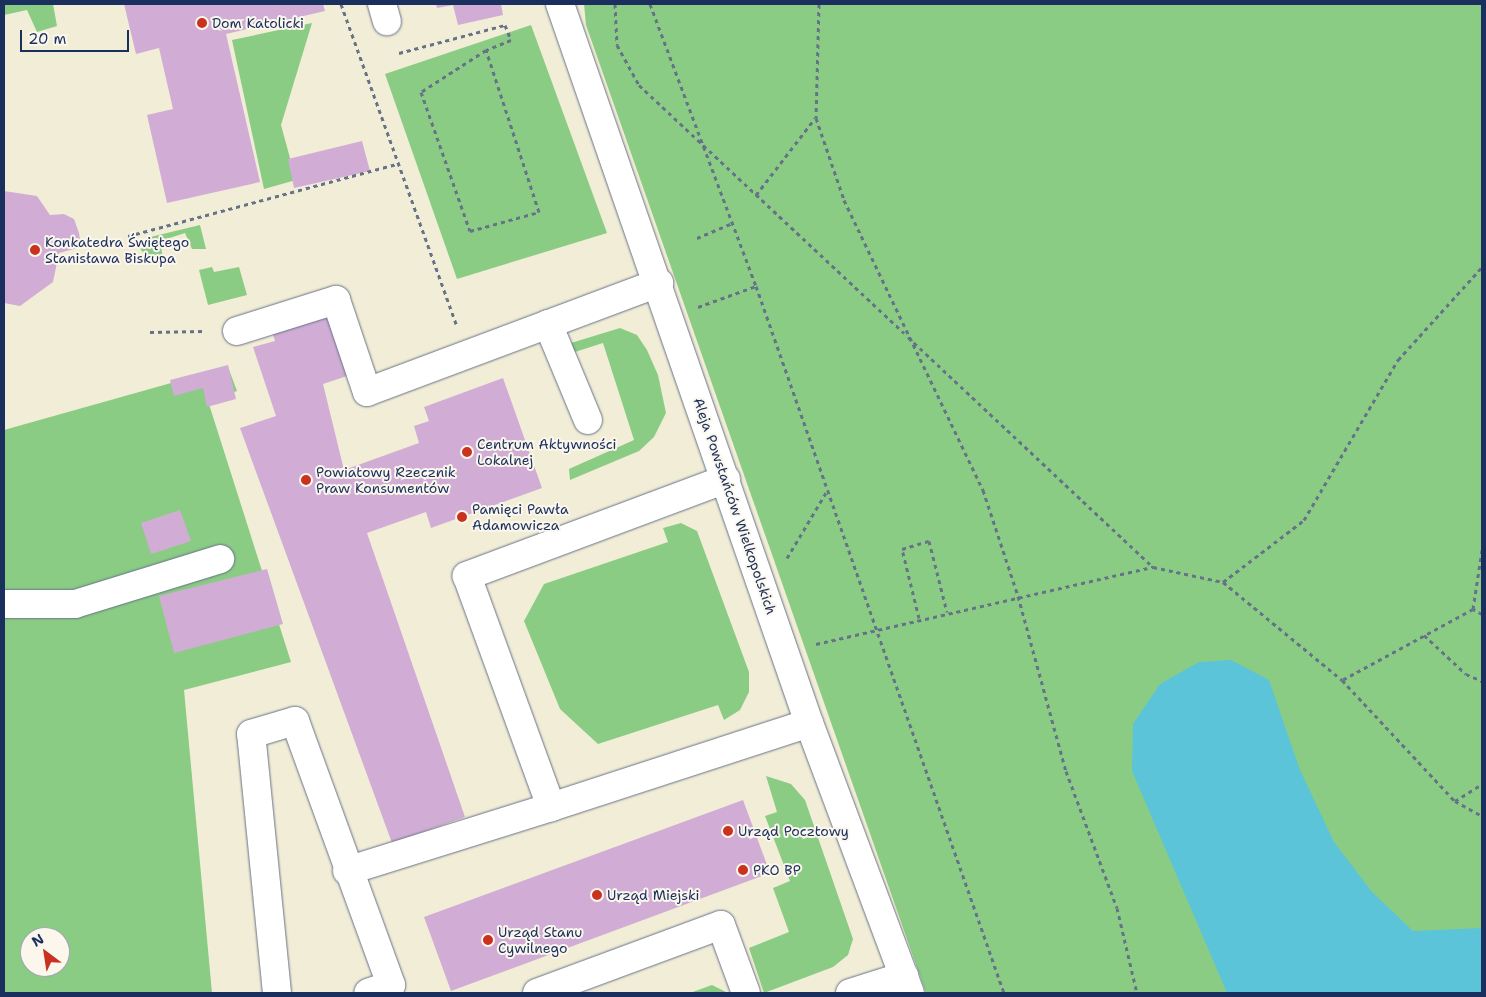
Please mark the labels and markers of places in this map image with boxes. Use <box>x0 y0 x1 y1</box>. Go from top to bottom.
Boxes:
place label: Dom Katolicki <box>212 15 304 31</box>
marker: Dom Katolicki <box>196 17 208 29</box>
place label: Konkatedra Świętego Stanisława Biskupa <box>45 234 189 266</box>
marker: Konkatedra Świętego Stanisława Biskupa <box>29 244 41 256</box>
place label: Centrum Aktywności Lokalnej <box>477 436 616 468</box>
marker: Centrum Aktywności Lokalnej <box>461 446 473 458</box>
place label: Powiatowy Rzecznik Praw Konsumentów <box>316 464 456 497</box>
marker: Powiatowy Rzecznik Praw Konsumentów <box>300 474 312 486</box>
place label: Pamięci Pawła Adamowicza <box>472 501 569 534</box>
marker: Pamięci Pawła Adamowicza <box>456 511 468 523</box>
place label: Urząd Pocztowy <box>738 823 849 839</box>
marker: Urząd Pocztowy <box>722 825 734 837</box>
place label: PKO BP <box>753 862 801 878</box>
marker: PKO BP <box>737 864 749 876</box>
place label: Urząd Miejski <box>607 887 700 903</box>
marker: Urząd Miejski <box>591 889 603 901</box>
place label: Urząd Stanu Cywilnego <box>498 924 582 956</box>
marker: Urząd Stanu Cywilnego <box>482 934 494 946</box>

